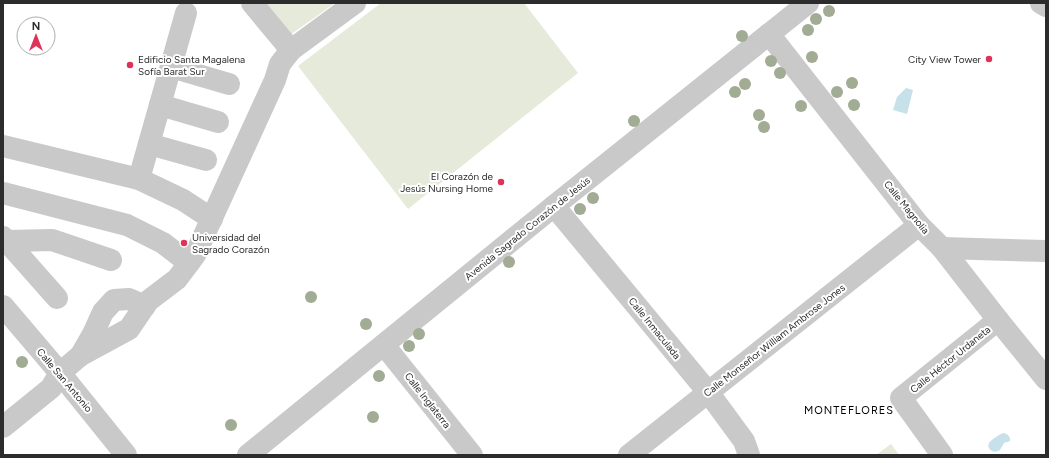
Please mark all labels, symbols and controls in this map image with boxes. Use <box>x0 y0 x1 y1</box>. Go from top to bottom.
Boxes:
north arrow <box>16 16 56 56</box>
text: N <box>32 20 40 33</box>
place label: Edificio Santa Magalena Sofía Barat Sur <box>138 53 245 78</box>
place label: City View Tower <box>908 53 982 66</box>
marker: City View Tower <box>984 54 994 64</box>
marker: Edificio Santa Magalena Sofía Barat Sur <box>125 60 135 70</box>
place label: El Corazón de Jesús Nursing Home <box>400 170 494 195</box>
street label: Avenida Sagrado Corazón de Jesús <box>462 173 593 283</box>
marker: El Corazón de Jesús Nursing Home <box>496 177 506 187</box>
street label: Calle Magnolia <box>881 178 932 237</box>
place label: Universidad del Sagrado Corazón <box>192 231 270 256</box>
marker: Universidad del Sagrado Corazón <box>179 238 189 248</box>
street label: Calle Monseñor William Ambrose Jones <box>701 281 848 400</box>
street label: Calle Inmaculada <box>626 295 684 362</box>
street label: Calle Héctor Urdaneta <box>907 323 993 396</box>
street label: Calle San Antonio <box>34 346 95 415</box>
street label: Calle Inglaterra <box>402 370 453 431</box>
district label: MONTEFLORES <box>804 404 894 417</box>

